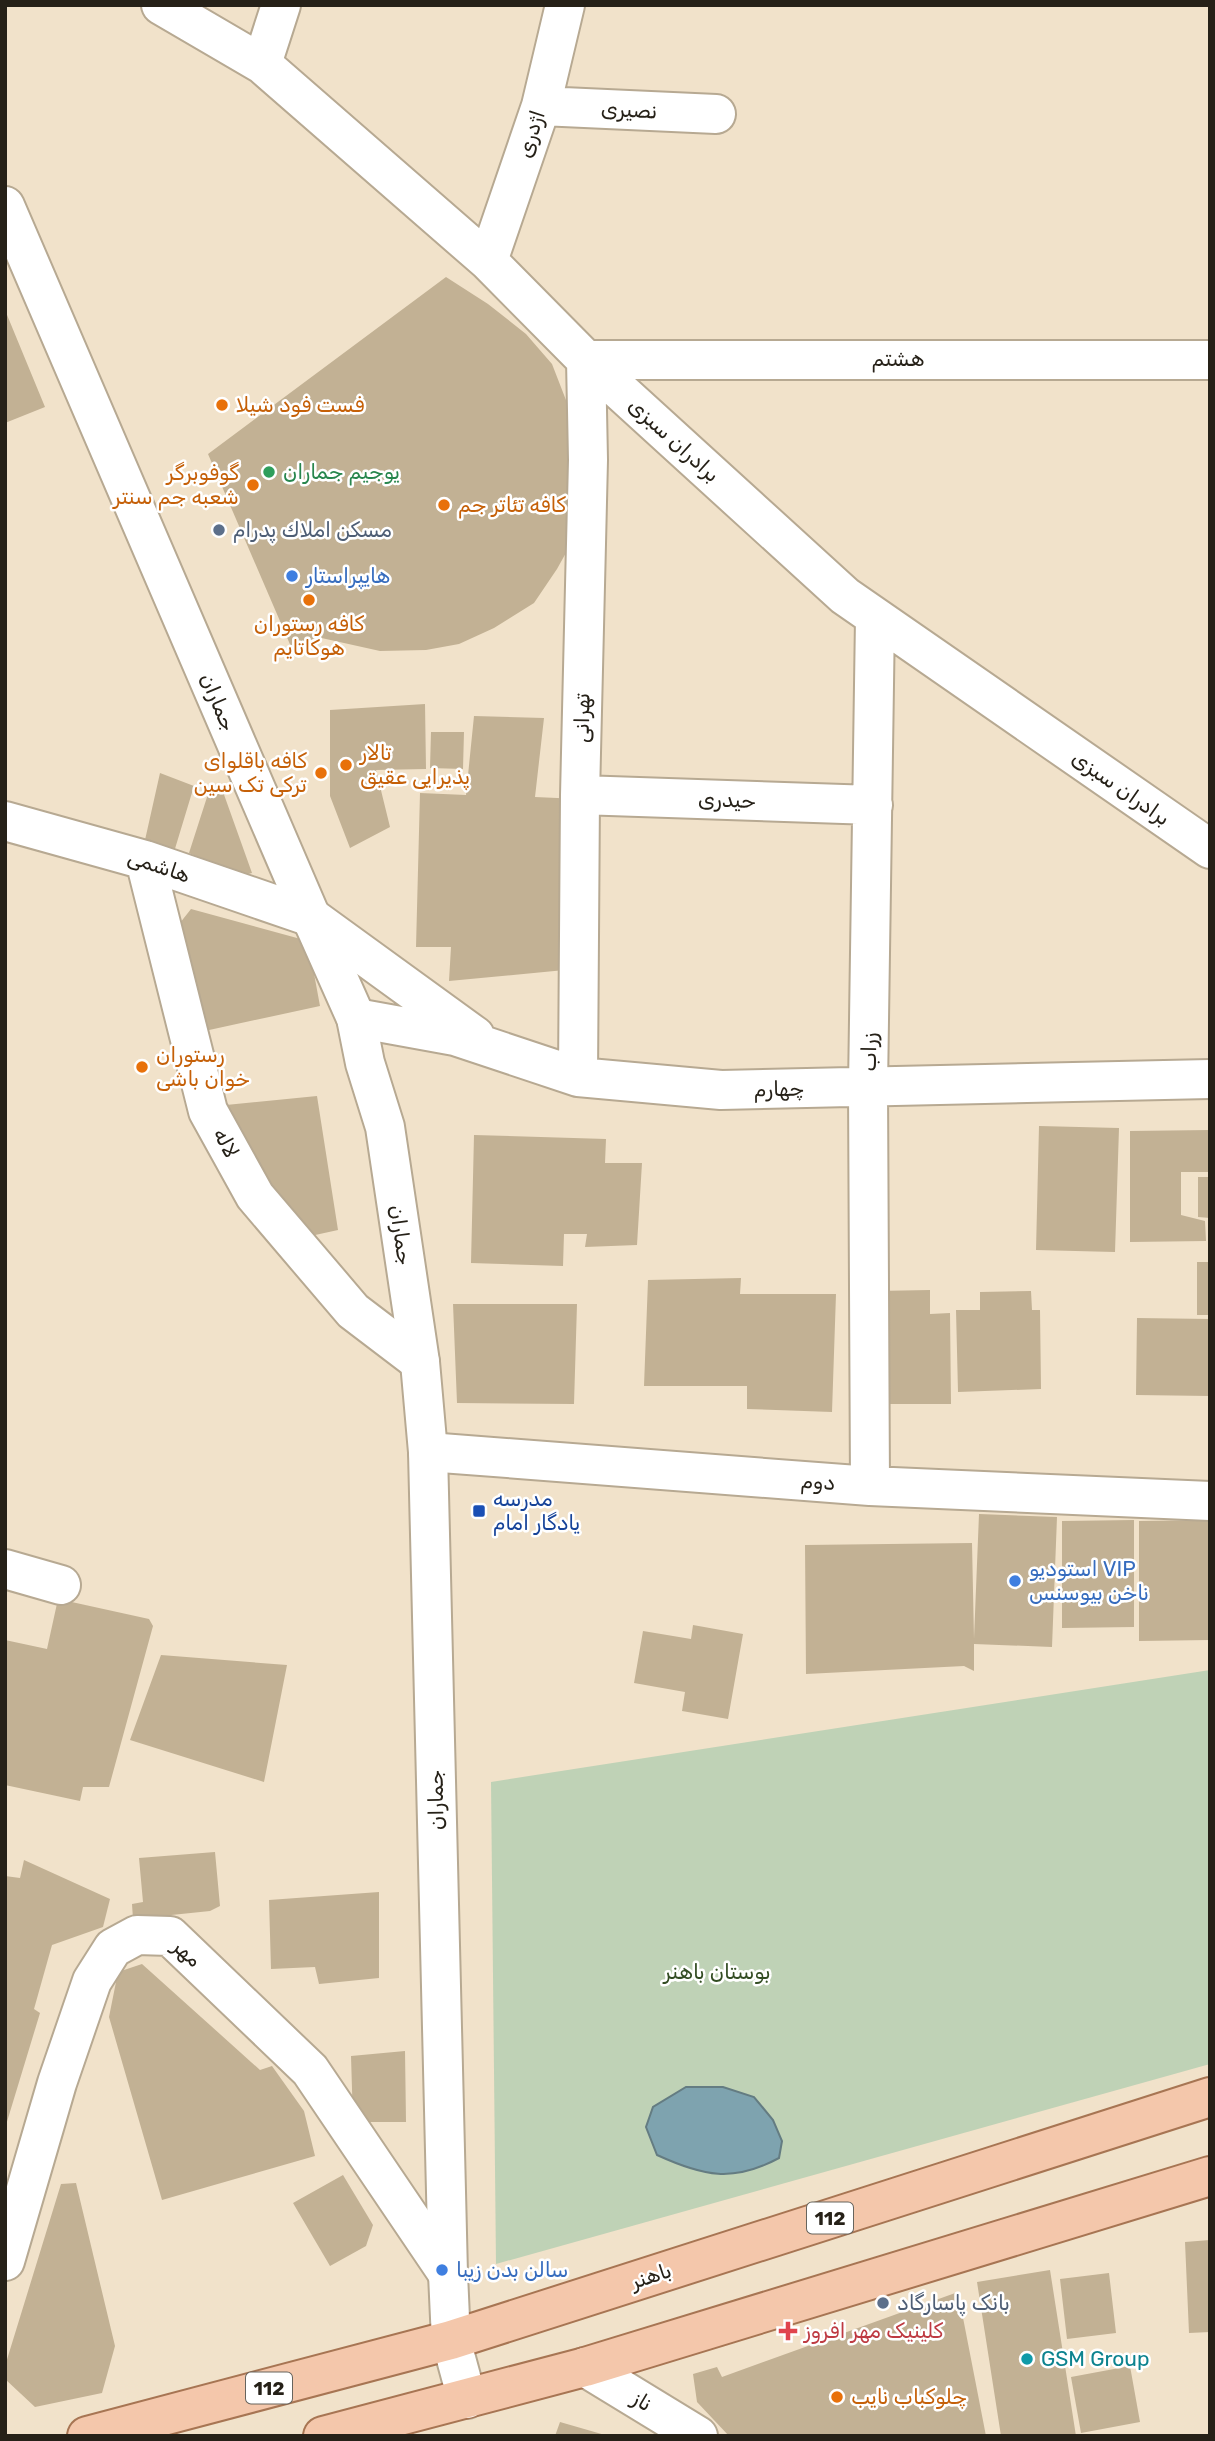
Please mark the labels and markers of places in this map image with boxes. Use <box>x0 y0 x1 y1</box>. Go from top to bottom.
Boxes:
place label: فست فود شیلا <box>236 392 364 417</box>
marker: فست فود شیلا <box>214 397 230 413</box>
place label: یوجیم جماران <box>283 459 400 486</box>
place label: گوفوبرگر شعبه جم سنتر <box>111 460 240 511</box>
marker: یوجیم جماران <box>261 464 277 480</box>
marker: گوفوبرگر شعبه جم سنتر <box>245 477 261 493</box>
place label: کافه تئاتر جم <box>458 492 567 519</box>
marker: کافه تئاتر جم <box>436 497 452 513</box>
place label: مسكن املاك پدرام <box>233 517 392 544</box>
marker: مسكن املاك پدرام <box>211 522 227 538</box>
place label: هایپراستار <box>304 563 390 590</box>
marker: هایپراستار <box>284 568 300 584</box>
marker: کافه رستوران هوکاتایم <box>301 592 317 608</box>
place label: کافه رستوران هوکاتایم <box>254 611 365 662</box>
place label: تالار پذیرایی عقیق <box>358 740 470 791</box>
place label: کافه باقلوای ترکی تک سین <box>194 748 308 797</box>
marker: تالار پذیرایی عقیق <box>338 757 354 773</box>
marker: کافه باقلوای ترکی تک سین <box>313 765 329 781</box>
place label: رستوران خوان باشی <box>156 1042 250 1091</box>
marker: رستوران خوان باشی <box>134 1059 150 1075</box>
place label: مدرسه یادگار امام <box>493 1486 580 1536</box>
marker: مدرسه یادگار امام <box>471 1503 487 1519</box>
place label: استودیو VIP ناخن بیوسنس <box>1029 1556 1149 1605</box>
marker: استودیو VIP ناخن بیوسنس <box>1007 1573 1023 1589</box>
place label: سالن بدن زیبا <box>456 2257 568 2282</box>
marker: سالن بدن زیبا <box>434 2262 450 2278</box>
place label: بانک پاسارگاد <box>897 2290 1010 2317</box>
marker: بانک پاسارگاد <box>875 2295 891 2311</box>
place label: کلینیک مهر افروز <box>802 2318 944 2344</box>
marker: کلینیک مهر افروز <box>778 2321 798 2341</box>
place label: GSM Group <box>1041 2346 1149 2371</box>
marker: GSM Group <box>1019 2351 1035 2367</box>
place label: چلوکباب نایب <box>851 2384 967 2410</box>
marker: چلوکباب نایب <box>829 2389 845 2405</box>

